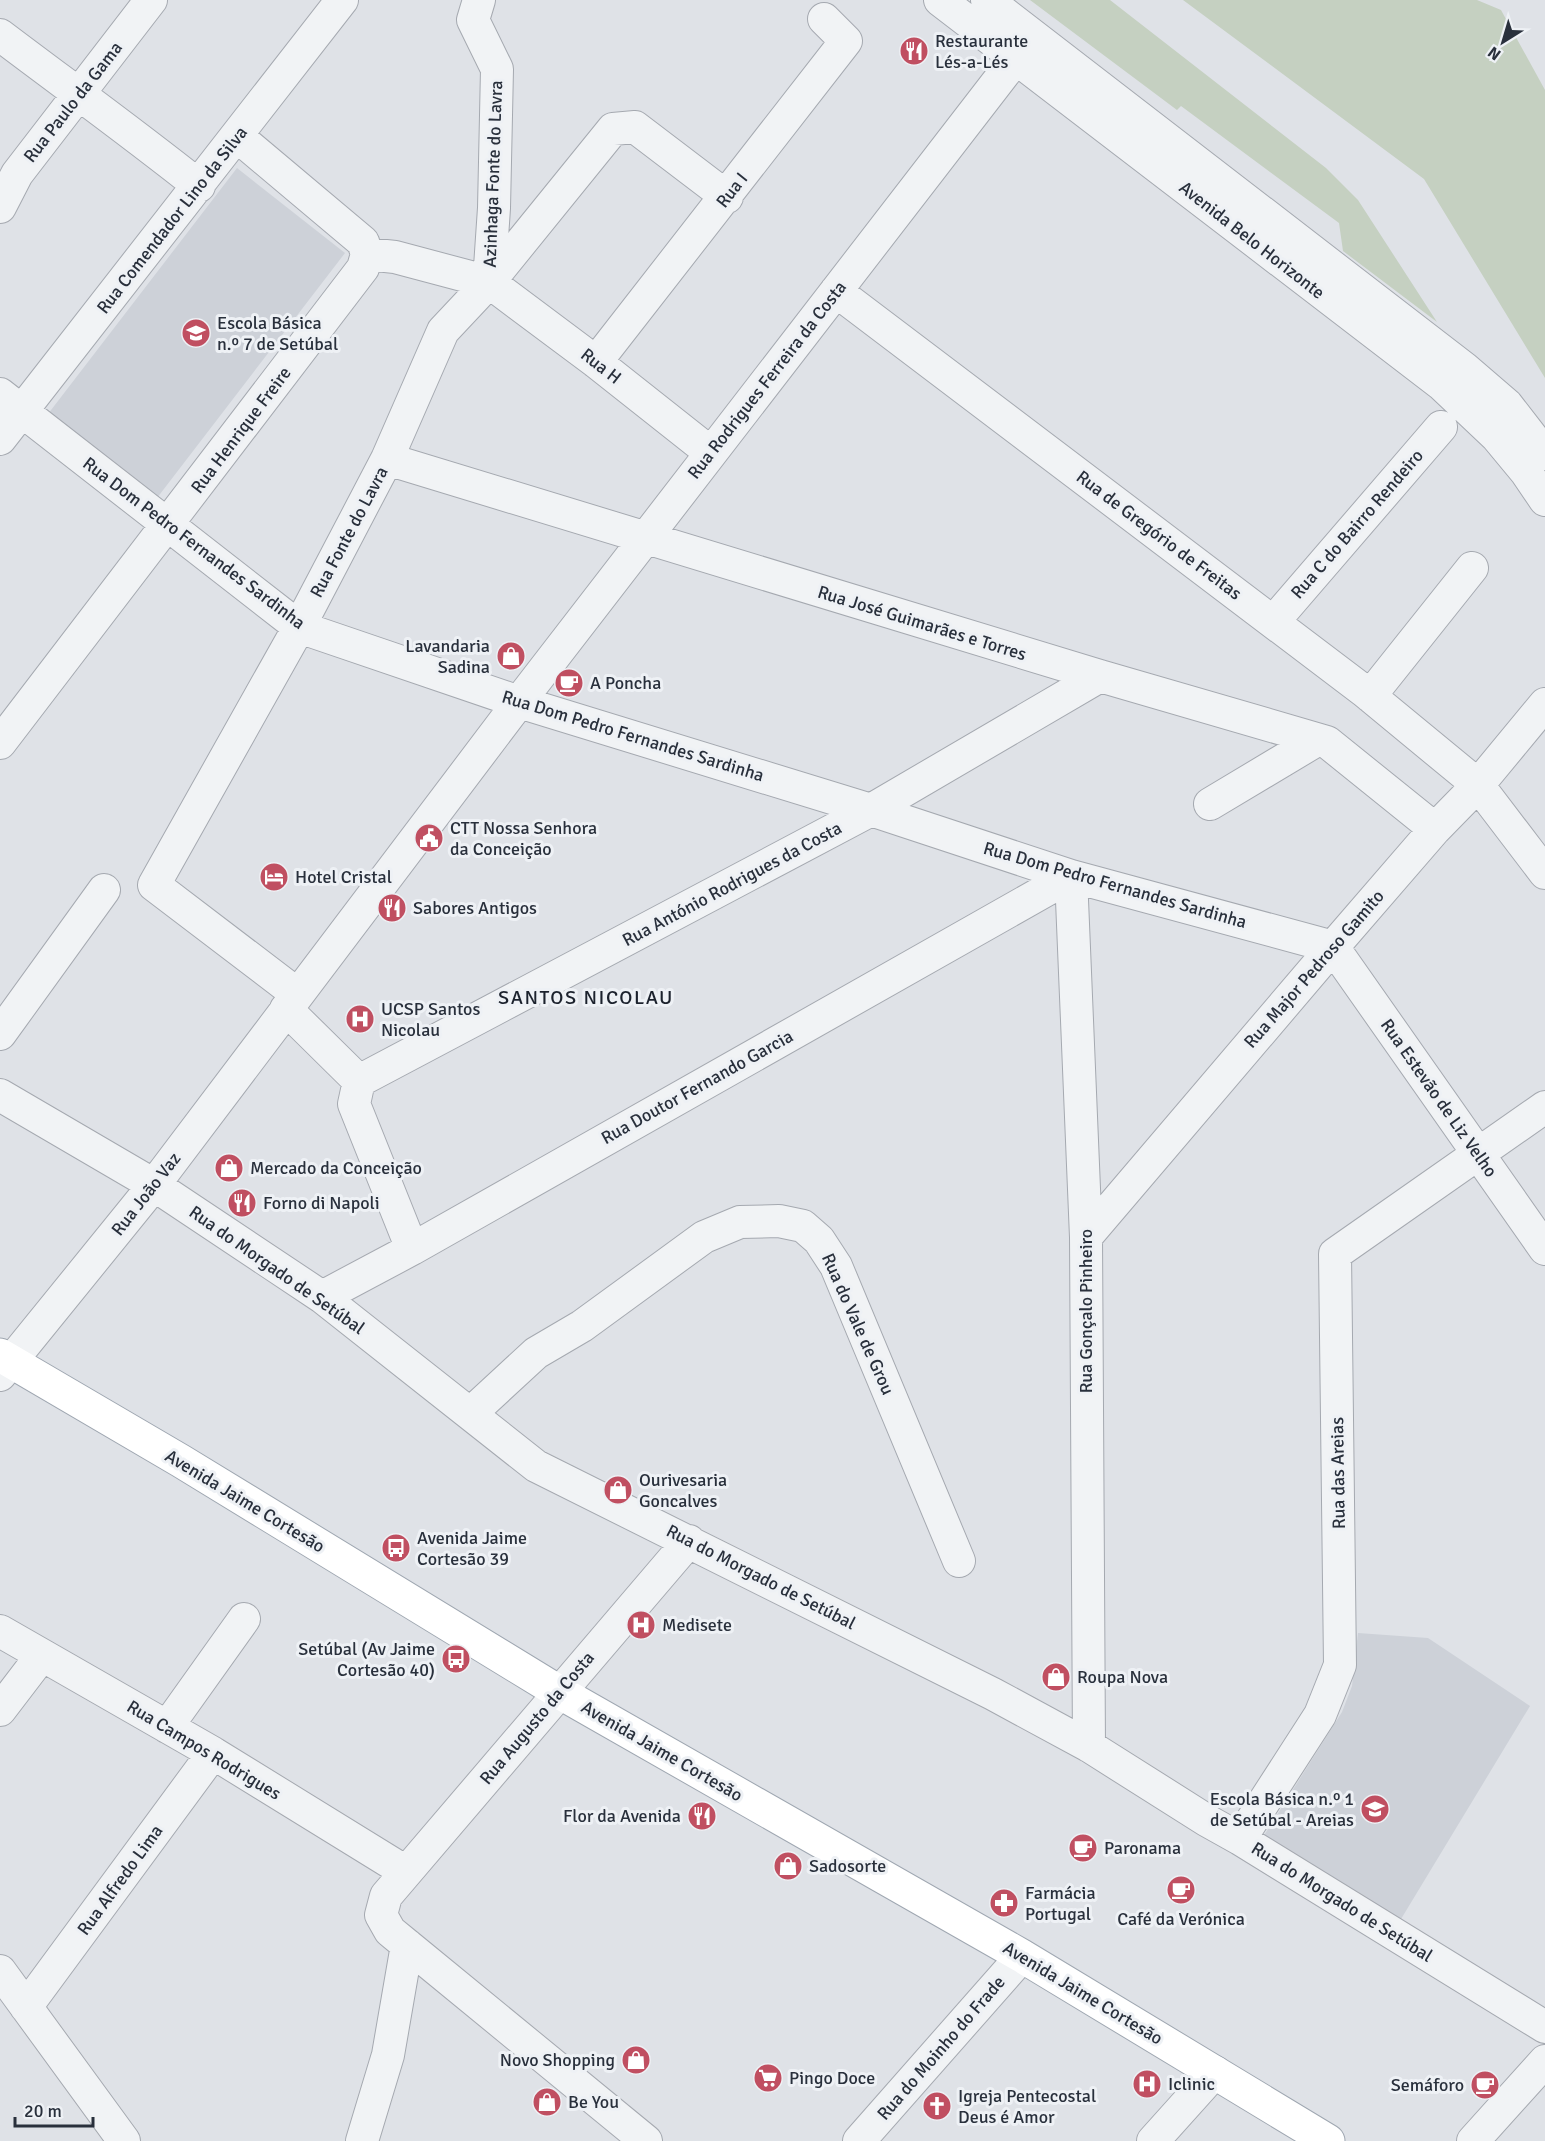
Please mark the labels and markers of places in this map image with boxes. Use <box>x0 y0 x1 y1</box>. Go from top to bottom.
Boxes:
place label: Restaurante Lés-a-Lés <box>935 30 1028 73</box>
restaurant icon: Restaurante Lés-a-Lés <box>898 35 930 67</box>
place label: Escola Básica n.º 7 de Setúbal <box>217 312 338 355</box>
school or university icon: Escola Básica n.º 7 de Setúbal <box>180 317 212 349</box>
place label: Lavandaria Sadina <box>405 635 490 678</box>
shop icon: Lavandaria Sadina <box>495 640 527 672</box>
cafe icon: A Poncha <box>553 667 585 699</box>
place label: A Poncha <box>590 672 661 694</box>
place label: CTT Nossa Senhora da Conceição <box>450 817 597 860</box>
public building icon: CTT Nossa Senhora da Conceição <box>413 822 445 854</box>
hotel icon: Hotel Cristal <box>258 861 290 893</box>
place label: Hotel Cristal <box>295 866 392 888</box>
restaurant icon: Sabores Antigos <box>376 892 408 924</box>
place label: Sabores Antigos <box>413 897 537 919</box>
place label: UCSP Santos Nicolau <box>381 998 480 1041</box>
hospital icon: UCSP Santos Nicolau <box>344 1003 376 1035</box>
shop icon: Mercado da Conceição <box>213 1152 245 1184</box>
place label: Mercado da Conceição <box>250 1157 422 1179</box>
restaurant icon: Forno di Napoli <box>226 1187 258 1219</box>
place label: Forno di Napoli <box>263 1192 380 1214</box>
place label: Ourivesaria Goncalves <box>639 1469 727 1512</box>
shop icon: Ourivesaria Goncalves <box>602 1474 634 1506</box>
place label: Avenida Jaime Cortesão 39 <box>417 1527 527 1570</box>
bus stop icon: Avenida Jaime Cortesão 39 <box>380 1532 412 1564</box>
hospital icon: Medisete <box>625 1609 657 1641</box>
place label: Medisete <box>662 1614 732 1636</box>
place label: Setúbal (Av Jaime Cortesão 40) <box>298 1638 435 1681</box>
bus stop icon: Setúbal (Av Jaime Cortesão 40) <box>440 1643 472 1675</box>
shop icon: Roupa Nova <box>1040 1661 1072 1693</box>
place label: Roupa Nova <box>1077 1666 1168 1688</box>
place label: Escola Básica n.º 1 de Setúbal - Areias <box>1210 1788 1354 1831</box>
school or university icon: Escola Básica n.º 1 de Setúbal - Areias <box>1359 1793 1391 1825</box>
restaurant icon: Flor da Avenida <box>686 1800 718 1832</box>
place label: Flor da Avenida <box>563 1805 681 1827</box>
cafe icon: Paronama <box>1067 1832 1099 1864</box>
place label: Paronama <box>1104 1837 1181 1859</box>
shop icon: Sadosorte <box>772 1850 804 1882</box>
place label: Sadosorte <box>809 1855 886 1877</box>
cafe icon: Café da Verónica <box>1165 1874 1197 1906</box>
place label: Farmácia Portugal <box>1025 1882 1096 1925</box>
pharmacy icon: Farmácia Portugal <box>988 1887 1020 1919</box>
place label: Café da Verónica <box>1117 1908 1245 1930</box>
shop icon: Novo Shopping <box>620 2044 652 2076</box>
place label: Novo Shopping <box>500 2049 615 2071</box>
supermarket icon: Pingo Doce <box>752 2062 784 2094</box>
place label: Pingo Doce <box>789 2067 875 2089</box>
hospital icon: Iclinic <box>1131 2068 1163 2100</box>
cafe icon: Semáforo <box>1469 2069 1501 2101</box>
place label: Iclinic <box>1168 2073 1215 2095</box>
place label: Semáforo <box>1391 2074 1464 2096</box>
place label: Igreja Pentecostal Deus é Amor <box>958 2085 1096 2128</box>
shop icon: Be You <box>531 2086 563 2118</box>
church icon: Igreja Pentecostal Deus é Amor <box>921 2090 953 2122</box>
place label: Be You <box>568 2091 619 2113</box>

